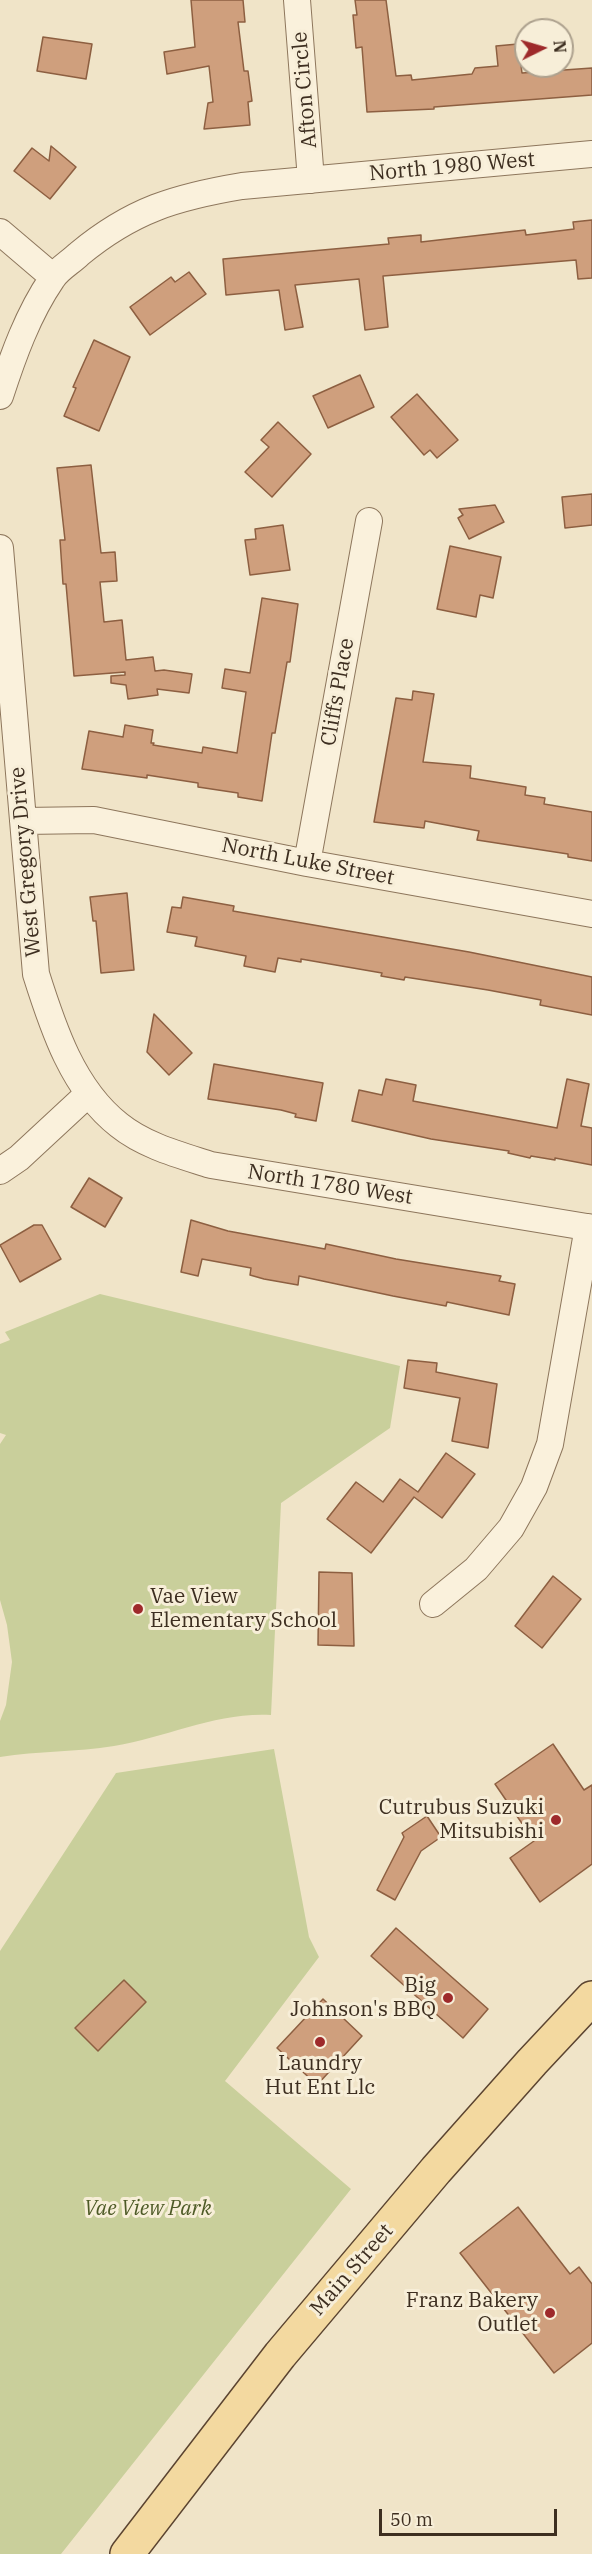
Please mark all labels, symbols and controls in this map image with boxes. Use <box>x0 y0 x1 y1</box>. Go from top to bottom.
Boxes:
north arrow <box>514 18 574 78</box>
street label: Afton Circle <box>287 31 323 149</box>
text: N <box>549 39 570 54</box>
street label: North 1980 West <box>368 147 536 187</box>
street label: Cliffs Place <box>316 636 360 748</box>
street label: West Gregory Drive <box>5 766 47 958</box>
street label: North Luke Street <box>220 833 396 891</box>
street label: North 1780 West <box>246 1160 414 1210</box>
place label: Vae View Elementary School <box>150 1584 337 1634</box>
marker: Vae View Elementary School <box>131 1602 145 1616</box>
place label: Cutrubus Suzuki Mitsubishi <box>379 1795 544 1845</box>
marker: Cutrubus Suzuki Mitsubishi <box>549 1813 563 1827</box>
place label: Big Johnson's BBQ <box>290 1973 436 2023</box>
marker: Big Johnson's BBQ <box>441 1991 455 2005</box>
marker: Laundry Hut Ent Llc <box>313 2035 327 2049</box>
place label: Laundry Hut Ent Llc <box>265 2051 375 2101</box>
park label: Vae View Park <box>84 2196 212 2222</box>
street label: Main Street <box>305 2219 399 2321</box>
place label: Franz Bakery Outlet <box>406 2288 538 2338</box>
marker: Franz Bakery Outlet <box>543 2306 557 2320</box>
scale bar <box>382 2497 560 2535</box>
text: 50 m <box>390 2508 433 2531</box>

